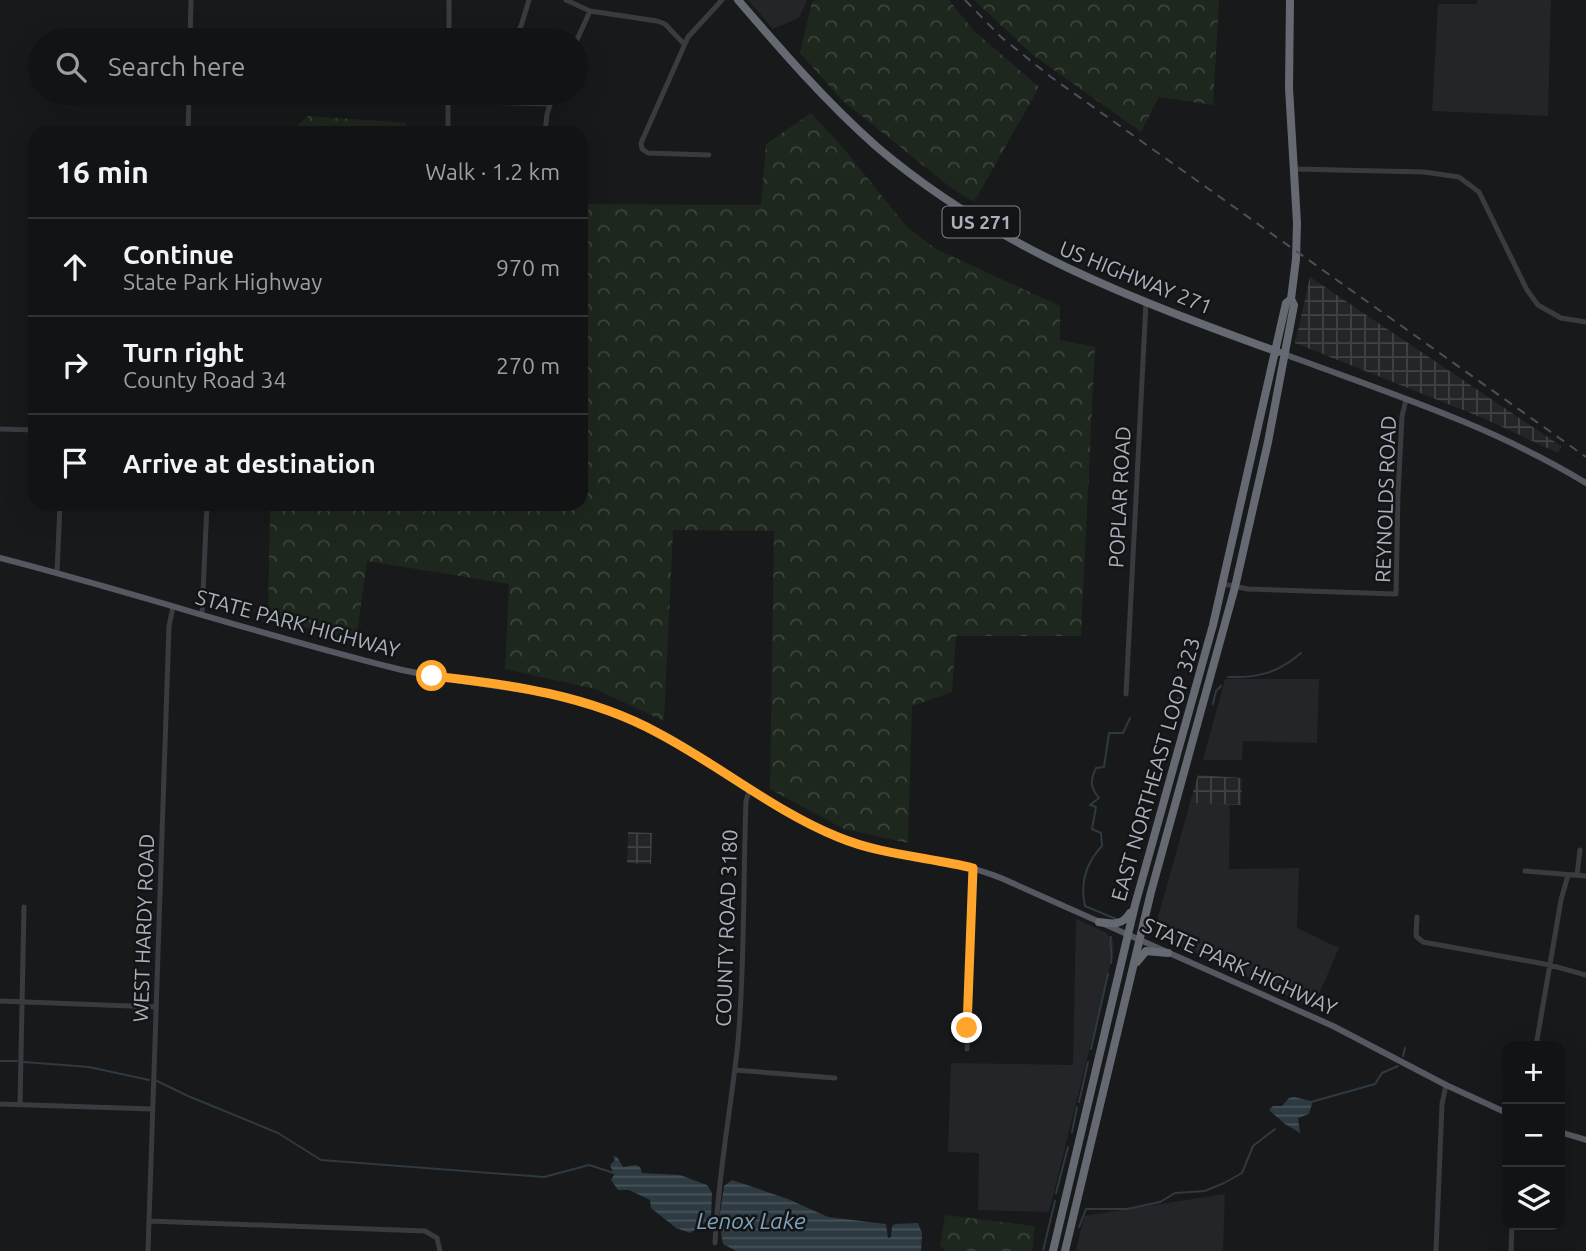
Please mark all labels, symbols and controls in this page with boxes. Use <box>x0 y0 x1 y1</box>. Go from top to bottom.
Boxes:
search box <box>28 28 588 105</box>
icon: search <box>52 48 90 86</box>
text: Search here <box>108 52 245 81</box>
text: 16 min <box>56 155 149 189</box>
text: Walk · 1.2 km <box>425 159 560 184</box>
road number: US 271 <box>942 206 1020 238</box>
street label: US HIGHWAY 271 <box>1056 235 1216 319</box>
text: Continue <box>123 240 234 269</box>
icon: ahead <box>56 248 94 286</box>
text: 970 m <box>496 255 560 280</box>
text: State Park Highway <box>123 269 322 294</box>
text: Turn right <box>123 338 244 367</box>
icon: right <box>56 346 94 384</box>
text: 270 m <box>496 353 560 378</box>
text: County Road 34 <box>123 367 286 392</box>
street label: REYNOLDS ROAD <box>1370 415 1400 583</box>
street label: POPLAR ROAD <box>1103 426 1135 568</box>
icon: arrive <box>56 444 94 482</box>
text: Arrive at destination <box>123 449 376 478</box>
street label: STATE PARK HIGHWAY <box>193 584 403 662</box>
street label: EAST NORTHEAST LOOP 323 <box>1106 634 1204 904</box>
route start <box>416 660 447 691</box>
street label: COUNTY ROAD 3180 <box>711 829 741 1027</box>
street label: WEST HARDY ROAD <box>128 833 158 1023</box>
street label: STATE PARK HIGHWAY <box>1139 912 1341 1020</box>
route end <box>951 1012 982 1043</box>
map controls <box>1502 1041 1565 1230</box>
button: + <box>1502 1041 1565 1104</box>
button: − <box>1502 1104 1565 1167</box>
button: layers <box>1502 1167 1565 1230</box>
water label: Lenox Lake <box>696 1208 806 1233</box>

